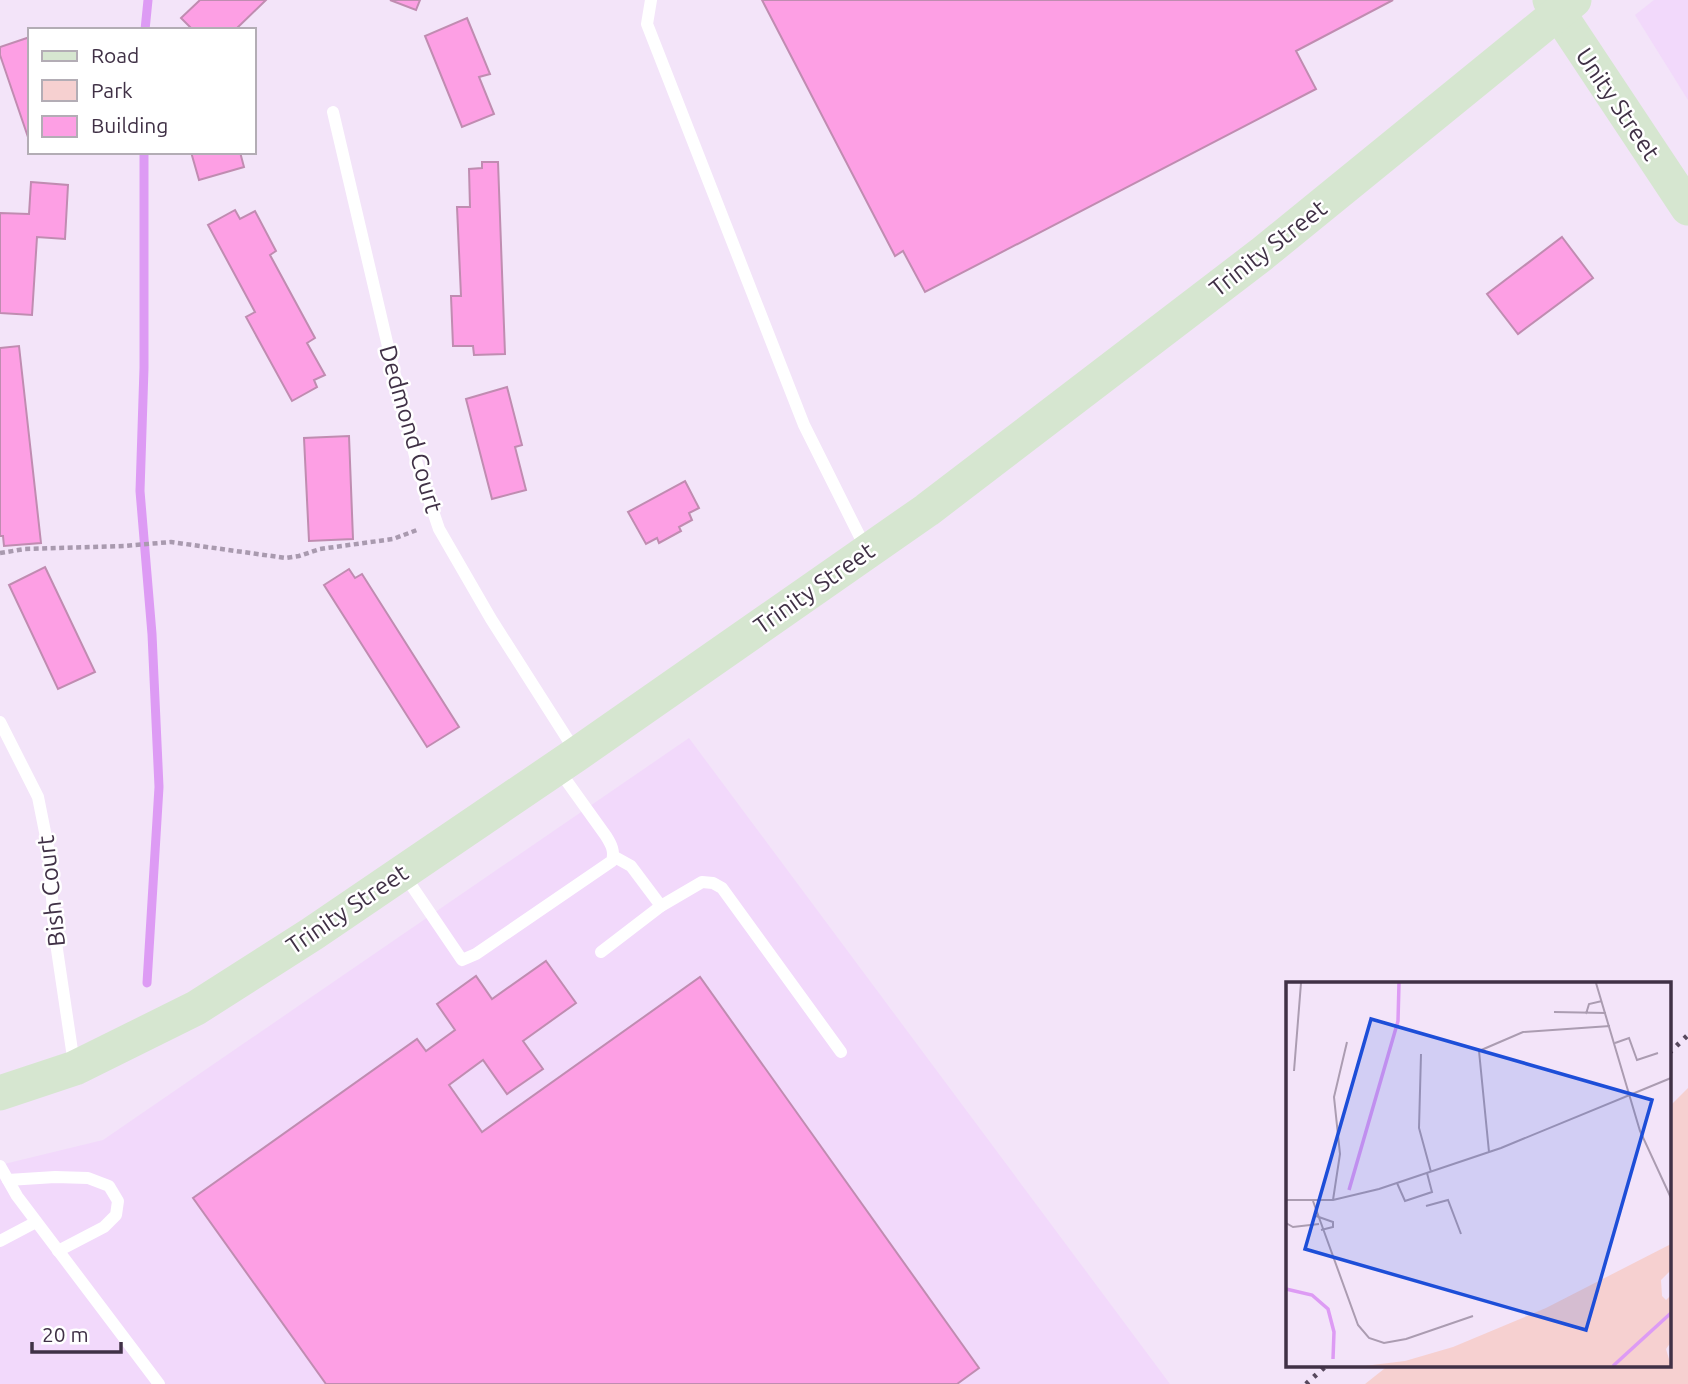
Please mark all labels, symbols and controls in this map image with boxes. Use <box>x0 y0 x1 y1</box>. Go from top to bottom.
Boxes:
legend <box>28 28 256 154</box>
text: Road <box>91 43 139 67</box>
street label: Unity Street <box>1571 43 1666 166</box>
text: Park <box>91 78 133 102</box>
text: Building <box>91 113 168 137</box>
street label: Trinity Street <box>1204 194 1332 302</box>
street label: Dedmond Court <box>374 342 448 517</box>
street label: Trinity Street <box>749 536 880 639</box>
street label: Bish Court <box>32 834 70 948</box>
street label: Trinity Street <box>281 858 413 959</box>
inset map <box>1286 982 1670 1366</box>
scale bar <box>32 1310 121 1354</box>
text: 20 m <box>42 1322 89 1346</box>

